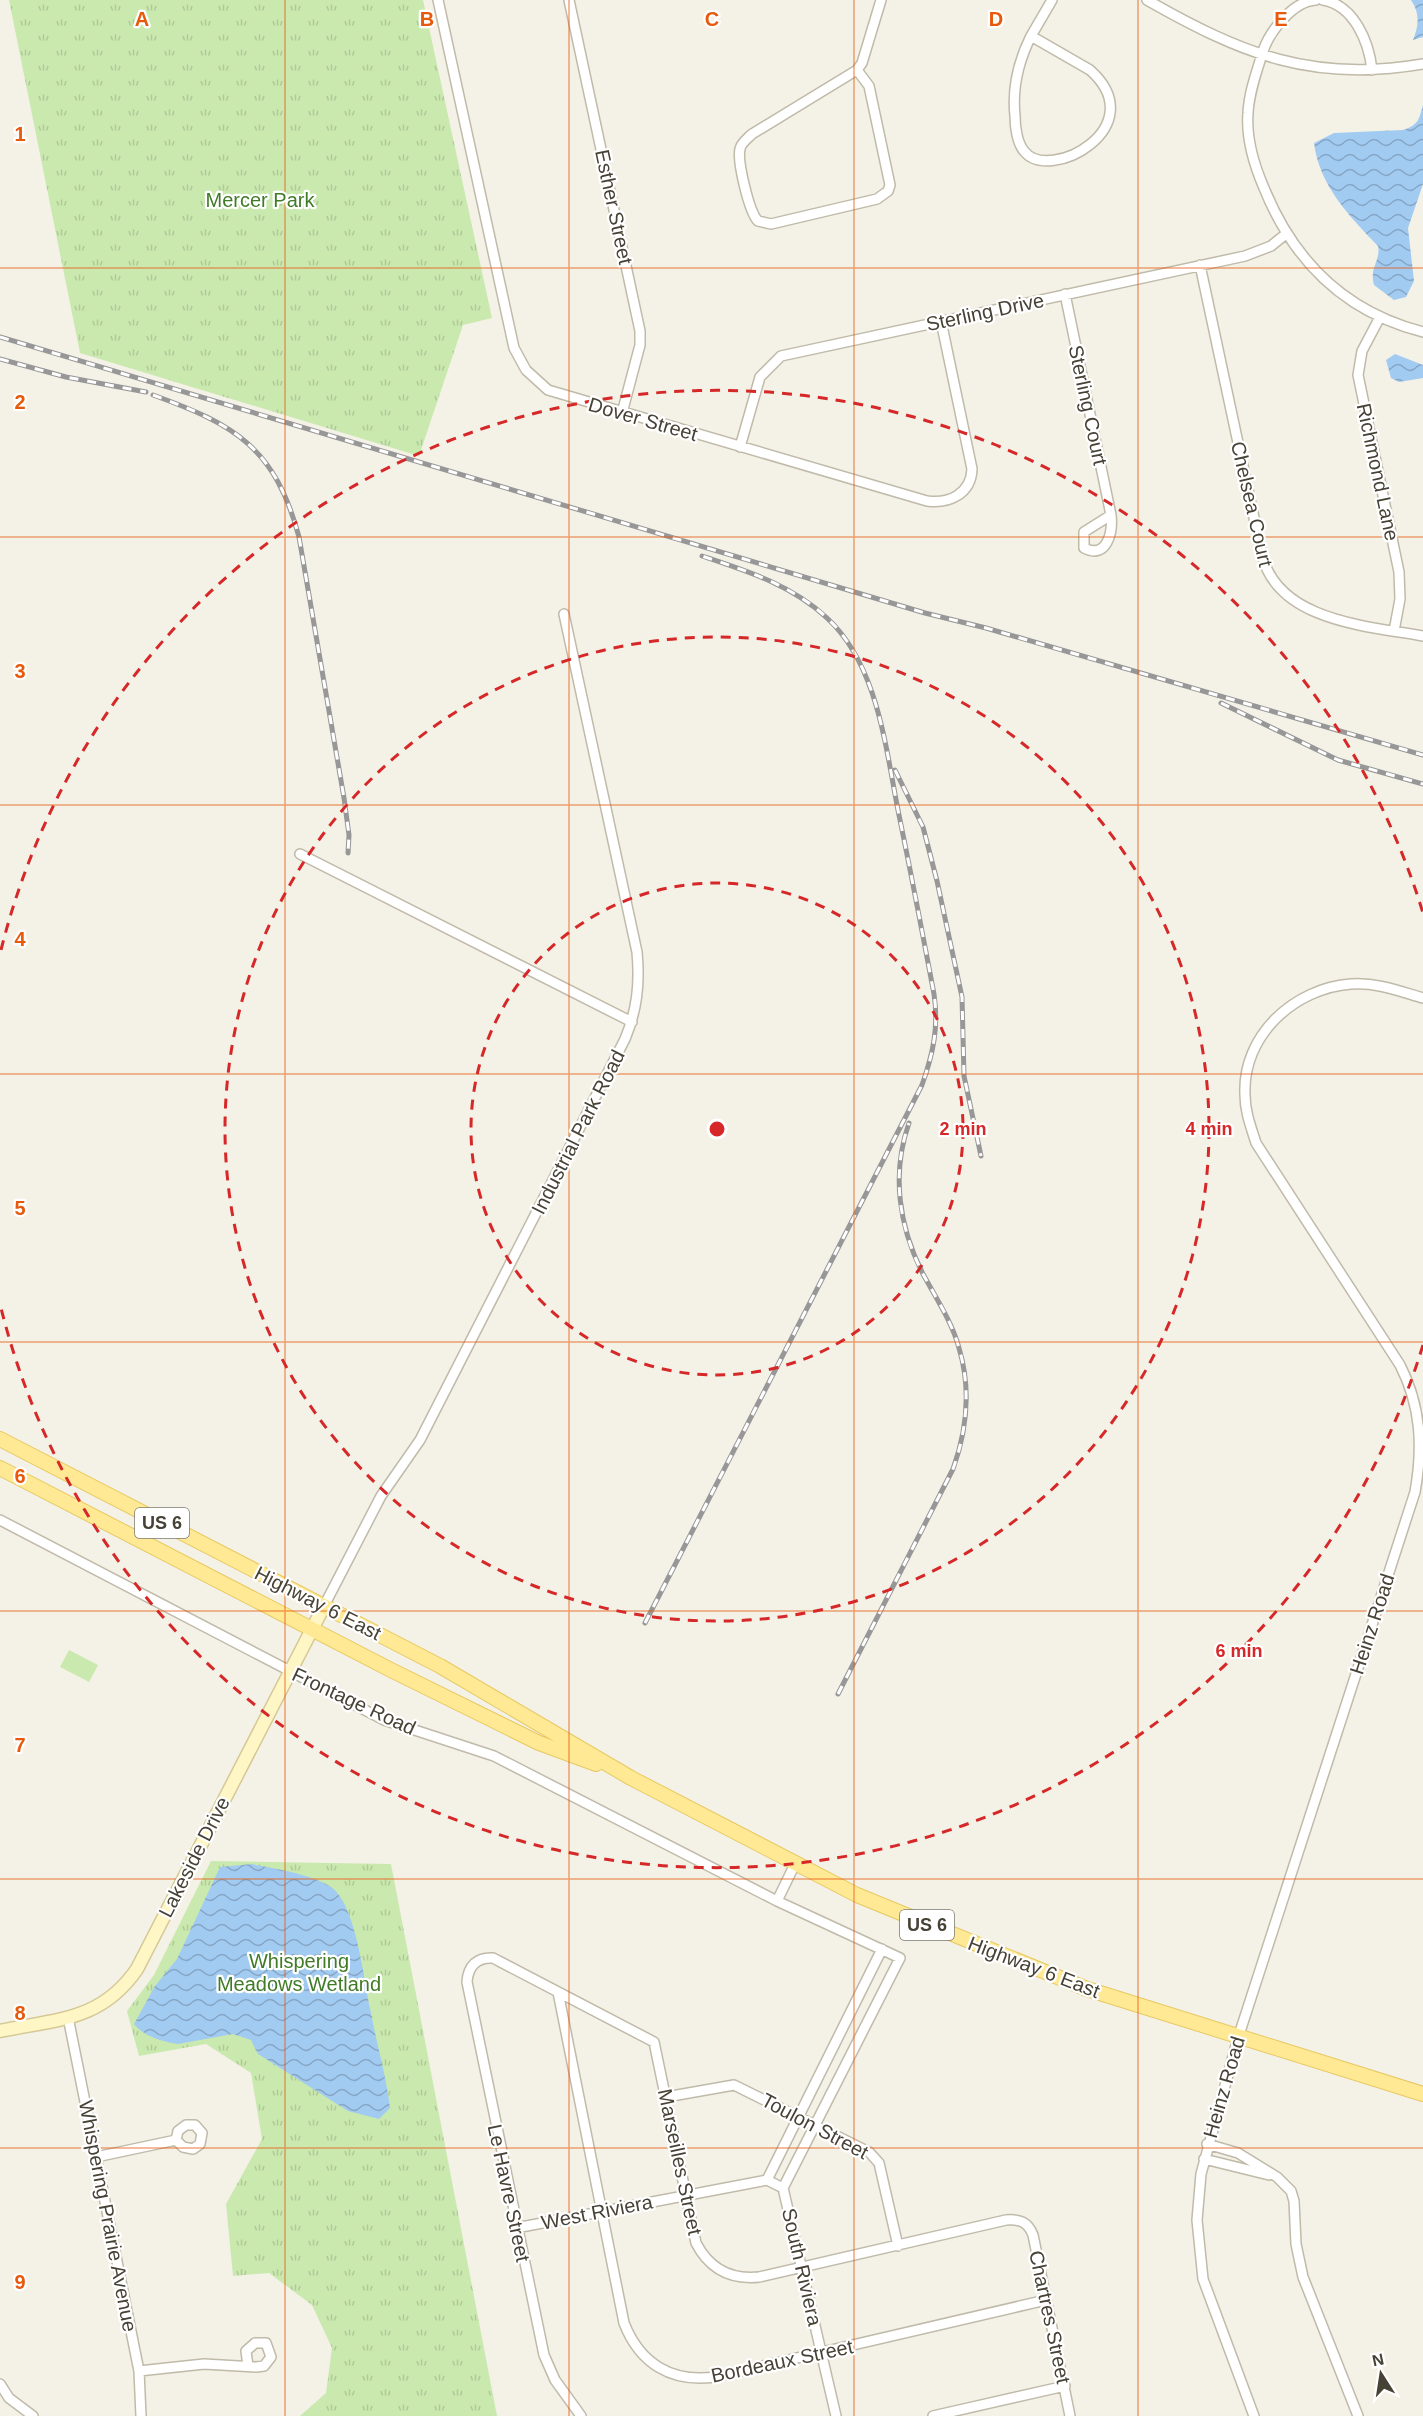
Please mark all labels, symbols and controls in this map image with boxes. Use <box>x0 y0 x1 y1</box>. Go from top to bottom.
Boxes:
text: A <box>135 8 149 30</box>
text: B <box>420 8 434 30</box>
text: C <box>705 8 719 30</box>
text: D <box>989 8 1003 30</box>
text: E <box>1274 8 1288 30</box>
text: 1 <box>14 123 26 145</box>
street label: Esther Street <box>591 148 637 267</box>
park label: Mercer Park <box>206 189 315 211</box>
street label: Sterling Drive <box>924 289 1046 335</box>
street label: Sterling Court <box>1065 343 1112 468</box>
text: 2 <box>14 391 26 413</box>
street label: Dover Street <box>586 393 700 445</box>
street label: Richmond Lane <box>1353 401 1403 543</box>
street label: Chelsea Court <box>1227 439 1277 569</box>
text: 3 <box>14 660 26 682</box>
text: 4 <box>14 928 26 950</box>
street label: Industrial Park Road <box>527 1046 629 1218</box>
centre of rings <box>707 1119 727 1139</box>
text: 2 min <box>939 1119 987 1139</box>
text: 4 min <box>1185 1119 1233 1139</box>
text: 5 <box>14 1197 26 1219</box>
text: 6 <box>14 1465 26 1487</box>
road number: US 6 <box>135 1508 189 1538</box>
street label: Highway 6 East <box>251 1562 385 1645</box>
street label: Heinz Road <box>1345 1571 1399 1677</box>
text: 6 min <box>1215 1641 1263 1661</box>
street label: Frontage Road <box>289 1663 419 1739</box>
text: 7 <box>14 1734 26 1756</box>
street label: Lakeside Drive <box>154 1793 234 1921</box>
road number: US 6 <box>900 1910 954 1940</box>
street label: Highway 6 East <box>965 1932 1103 2002</box>
park label: Whispering Meadows Wetland <box>217 1950 381 1995</box>
text: 8 <box>14 2002 26 2024</box>
street label: Heinz Road <box>1199 2034 1249 2140</box>
street label: Marseilles Street <box>654 2087 706 2238</box>
street label: Toulon Street <box>758 2089 873 2164</box>
street label: Whispering Prairie Avenue <box>75 2098 141 2334</box>
street label: Le Havre Street <box>484 2122 534 2264</box>
street label: West Riviera <box>539 2190 655 2234</box>
street label: South Riviera <box>778 2206 826 2329</box>
street label: Chartres Street <box>1025 2248 1075 2386</box>
text: 9 <box>14 2271 26 2293</box>
street label: Bordeaux Street <box>709 2335 855 2387</box>
north arrow <box>1351 2344 1411 2404</box>
text: N <box>1371 2350 1385 2369</box>

